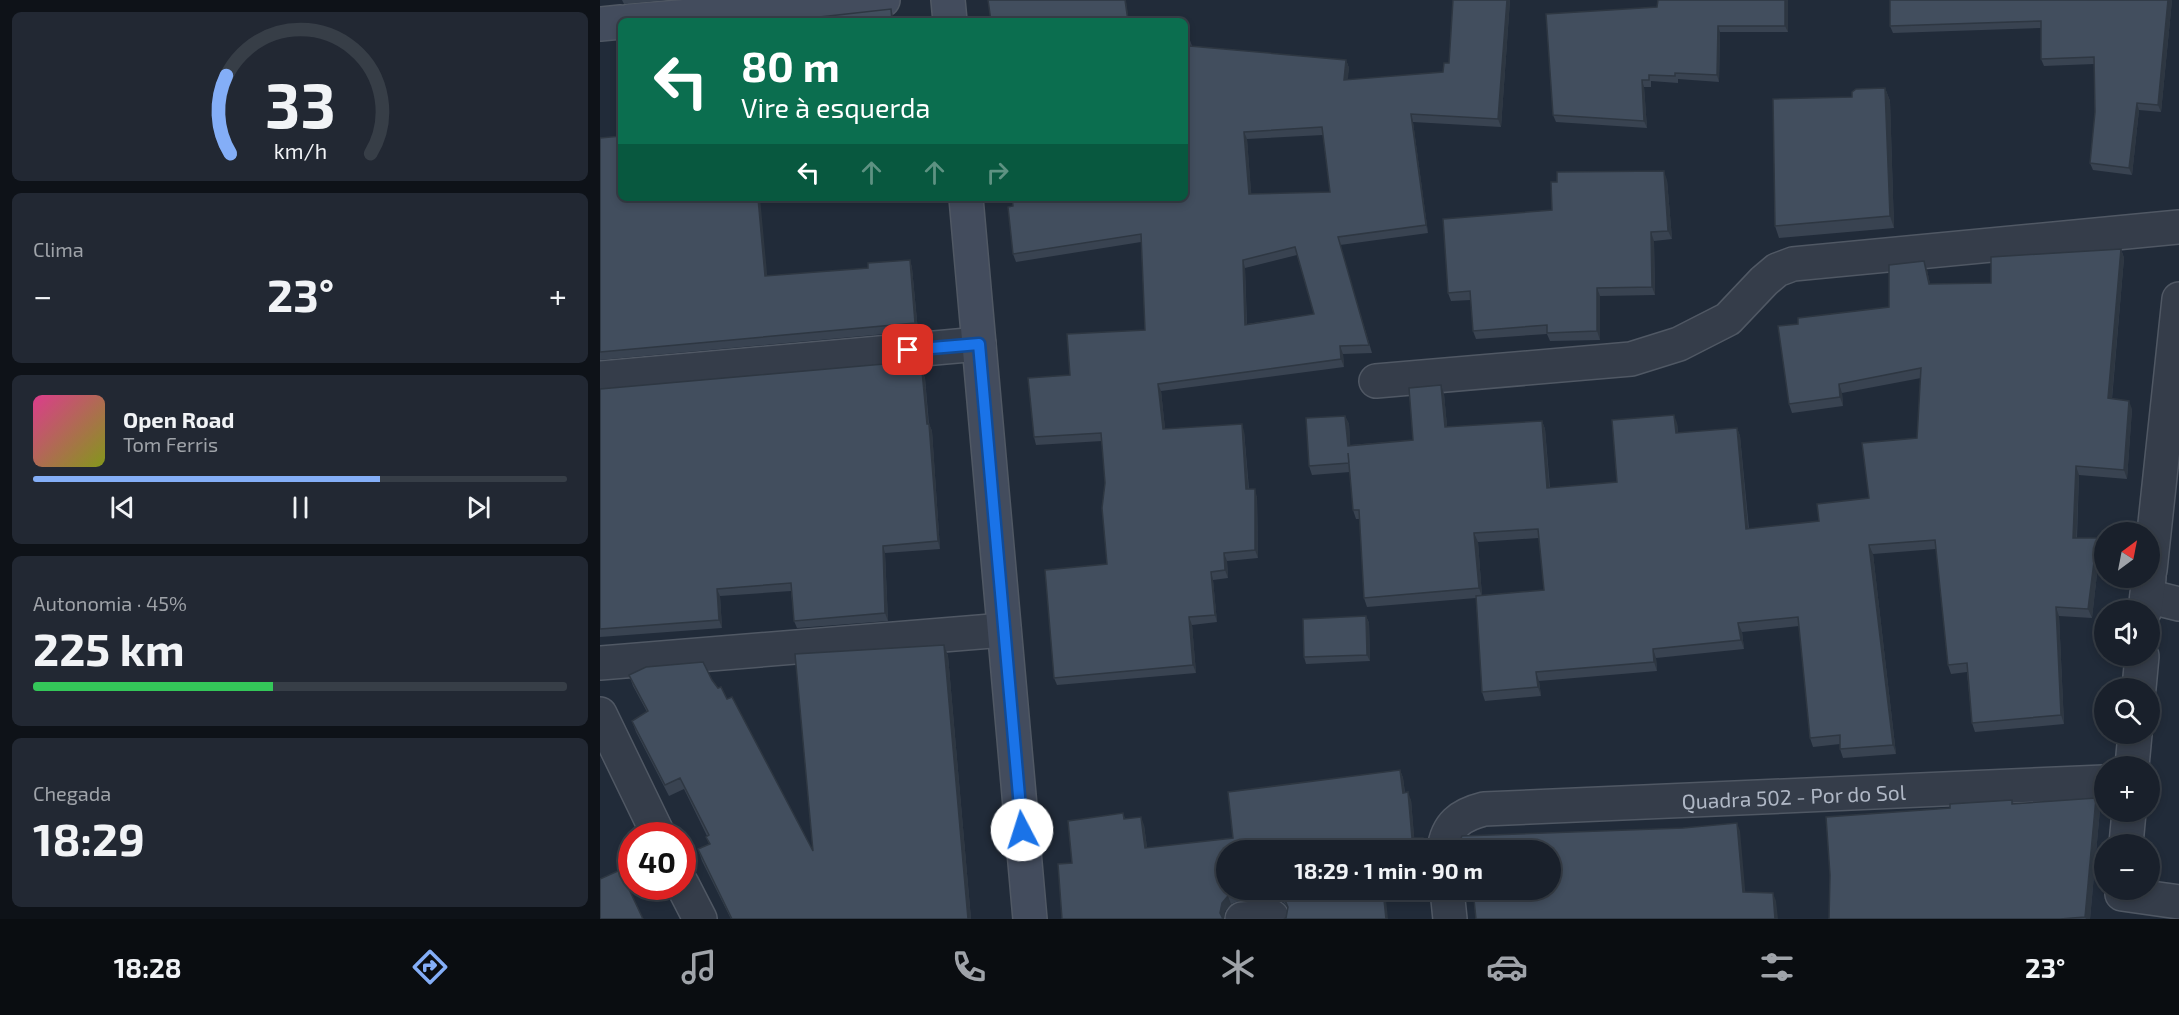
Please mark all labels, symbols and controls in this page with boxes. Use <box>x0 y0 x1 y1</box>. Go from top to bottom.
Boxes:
text: 80 m <box>741 40 840 90</box>
icon: left <box>642 42 720 120</box>
text: 33 <box>265 66 335 141</box>
text: Vire à esquerda <box>741 91 930 123</box>
text: km/h <box>273 138 327 163</box>
icon: left <box>792 156 825 189</box>
icon: ahead <box>855 156 888 189</box>
icon: ahead <box>918 156 951 189</box>
icon: right <box>981 156 1014 189</box>
text: Clima <box>33 237 84 261</box>
text: 23° <box>267 267 334 321</box>
text: − <box>33 275 52 315</box>
text: + <box>549 275 567 315</box>
pin <box>882 324 933 375</box>
icon: arrive <box>891 333 924 366</box>
text: Open Road <box>123 406 235 432</box>
text: Tom Ferris <box>123 432 218 456</box>
icon: previous <box>106 491 139 524</box>
icon: pause <box>284 491 317 524</box>
icon: next <box>462 491 495 524</box>
north arrow <box>2094 522 2160 588</box>
map controls <box>2094 522 2160 900</box>
text: Autonomia · 45% <box>33 591 187 615</box>
button: sound <box>2094 600 2160 666</box>
text: 225 km <box>33 621 185 675</box>
button: search <box>2094 678 2160 744</box>
button: + <box>2094 756 2160 822</box>
street label: Quadra 502 - Por do Sol <box>1681 778 1907 814</box>
text: Chegada <box>33 781 111 805</box>
position arrow <box>990 798 1054 862</box>
text: 18:29 <box>33 811 145 865</box>
speed limit sign: 40 <box>618 822 696 900</box>
button: − <box>2094 834 2160 900</box>
text: 18:29 · 1 min · 90 m <box>1294 857 1483 883</box>
icon: directions <box>409 946 451 988</box>
icon: music <box>678 946 720 988</box>
icon: phone <box>948 946 990 988</box>
icon: climate <box>1217 946 1259 988</box>
icon: car <box>1486 946 1528 988</box>
icon: filters <box>1756 946 1798 988</box>
text: 18:28 <box>114 951 182 983</box>
text: 23° <box>2025 951 2065 983</box>

